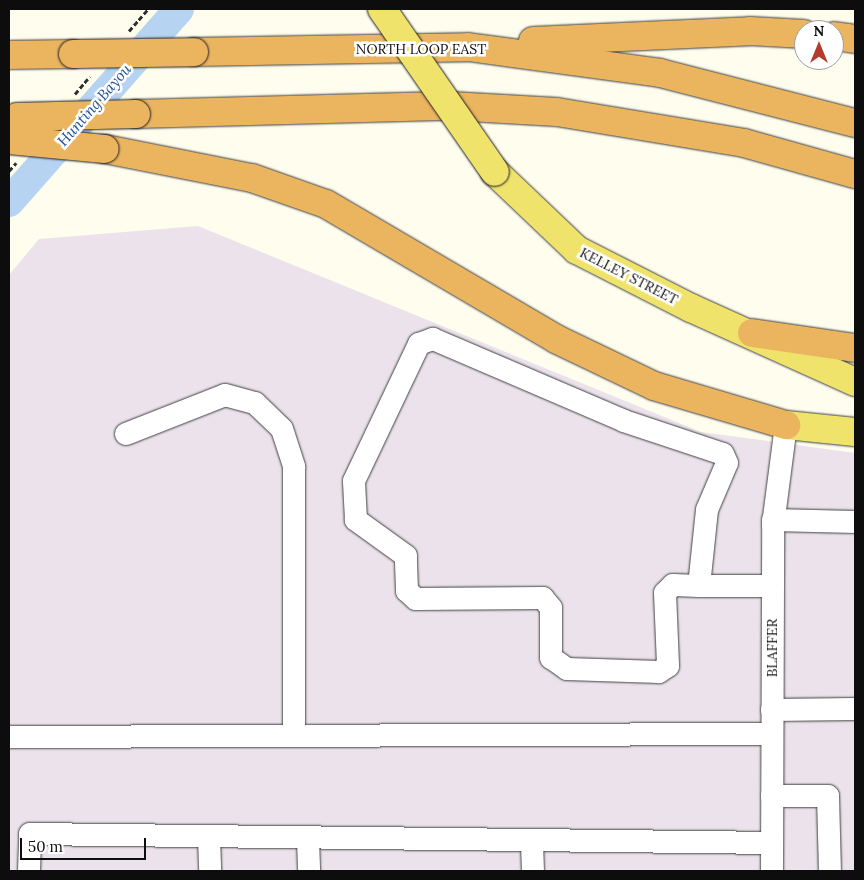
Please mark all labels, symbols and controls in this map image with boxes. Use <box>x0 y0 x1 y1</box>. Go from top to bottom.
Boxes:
north arrow <box>794 20 844 70</box>
text: N <box>814 22 824 40</box>
street label: NORTH LOOP EAST <box>356 41 486 57</box>
water label: Hunting Bayou <box>53 60 135 150</box>
street label: KELLEY STREET <box>577 244 681 308</box>
street label: BLAFFER <box>764 619 780 677</box>
scale bar <box>22 828 149 860</box>
text: 50 m <box>28 837 63 856</box>

